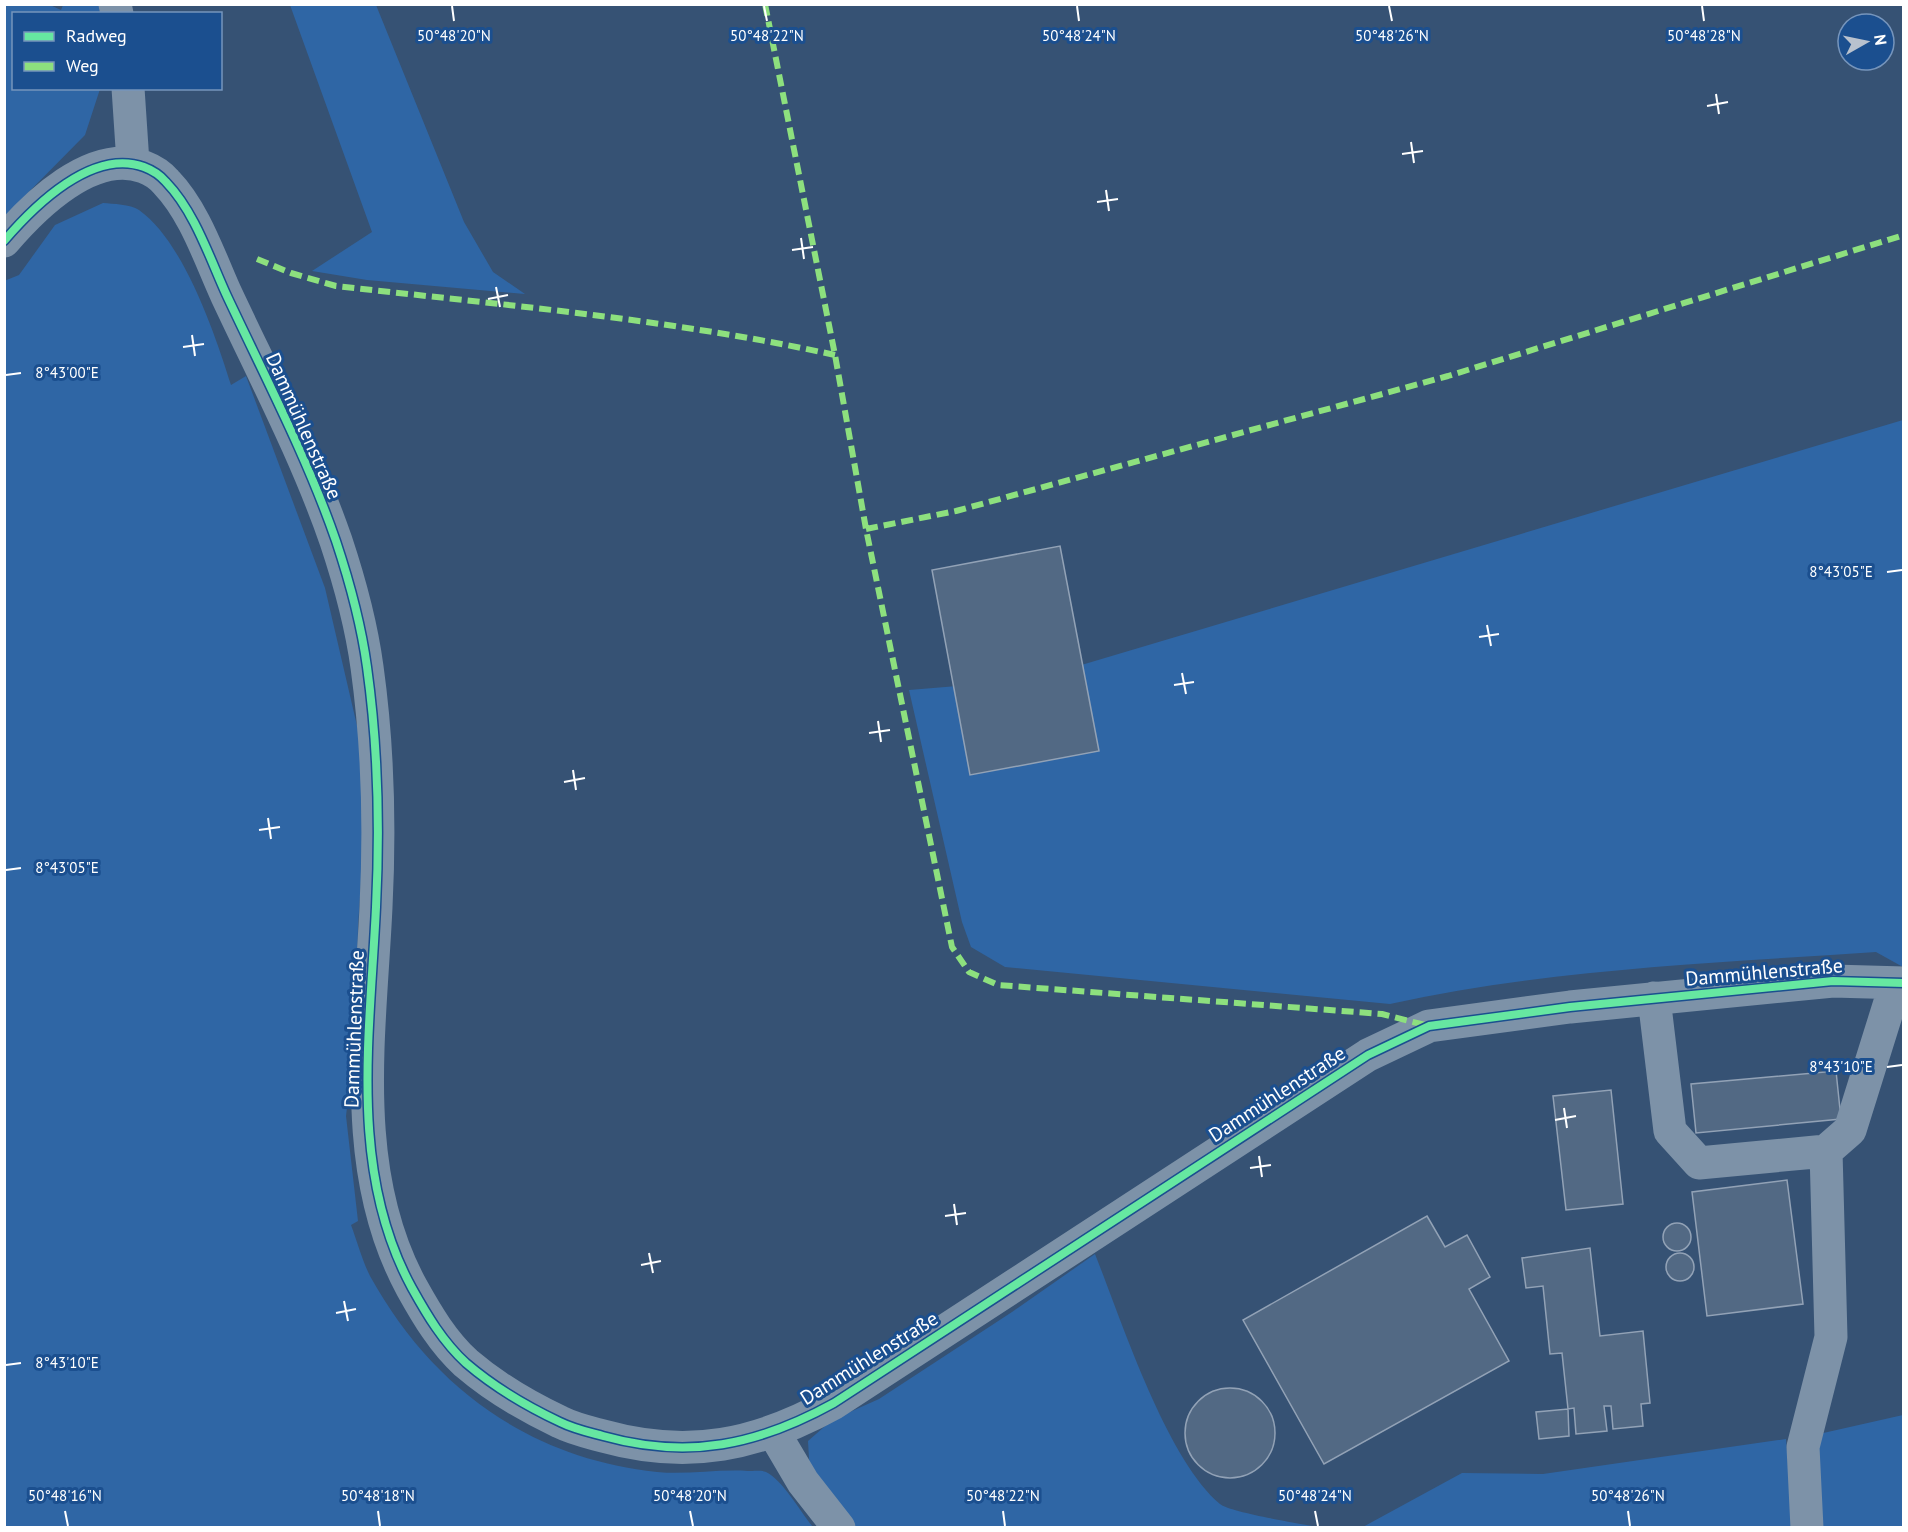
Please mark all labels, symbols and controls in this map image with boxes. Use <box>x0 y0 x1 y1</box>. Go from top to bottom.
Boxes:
legend <box>12 12 222 90</box>
north arrow <box>1836 12 1896 72</box>
text: Radweg <box>66 24 127 47</box>
text: 50°48'20"N <box>417 26 491 45</box>
text: 50°48'22"N <box>730 26 804 45</box>
text: 50°48'24"N <box>1042 26 1116 45</box>
text: 50°48'26"N <box>1355 26 1429 45</box>
text: 50°48'28"N <box>1667 26 1741 45</box>
text: N <box>1870 33 1892 46</box>
text: Weg <box>66 54 99 77</box>
street label: Dammühlenstraße <box>260 349 348 503</box>
text: 8°43'00"E <box>35 363 99 382</box>
text: 8°43'05"E <box>1809 562 1873 581</box>
text: 8°43'05"E <box>35 858 99 877</box>
street label: Dammühlenstraße <box>338 950 370 1108</box>
street label: Dammühlenstraße <box>1684 952 1844 992</box>
street label: Dammühlenstraße <box>1204 1040 1350 1148</box>
text: 8°43'10"E <box>1809 1057 1873 1076</box>
street label: Dammühlenstraße <box>795 1305 943 1411</box>
text: 8°43'10"E <box>35 1353 99 1372</box>
text: 50°48'16"N <box>28 1486 102 1505</box>
text: 50°48'18"N <box>341 1486 415 1505</box>
text: 50°48'20"N <box>653 1486 727 1505</box>
text: 50°48'22"N <box>966 1486 1040 1505</box>
text: 50°48'24"N <box>1278 1486 1352 1505</box>
text: 50°48'26"N <box>1591 1486 1665 1505</box>

